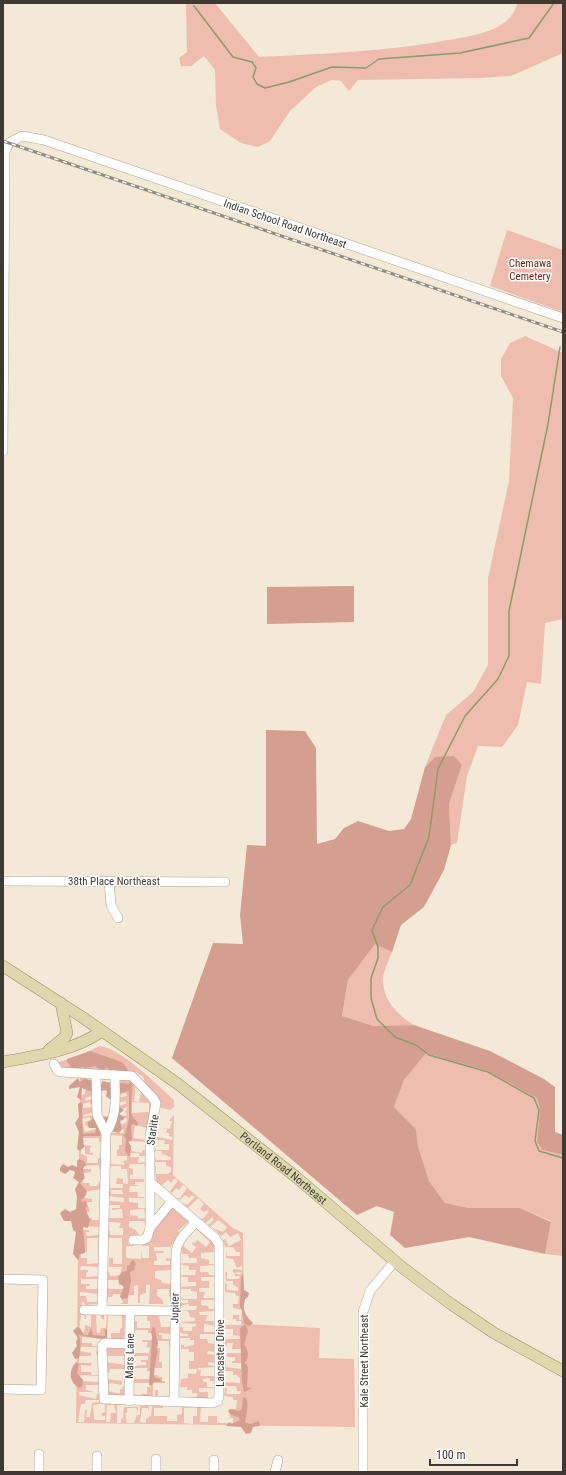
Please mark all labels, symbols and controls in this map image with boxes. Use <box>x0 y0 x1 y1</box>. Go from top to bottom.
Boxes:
street label: Indian School Road Northeast <box>222 197 348 251</box>
park label: Chemawa Cemetery <box>509 257 551 283</box>
street label: 38th Place Northeast <box>68 875 160 888</box>
street label: Starlite <box>144 1114 162 1146</box>
street label: Portland Road Northeast <box>238 1129 329 1207</box>
street label: Jupiter <box>168 1292 182 1323</box>
street label: Kale Street Northeast <box>358 1315 371 1408</box>
street label: Lancaster Drive <box>214 1319 227 1387</box>
street label: Mars Lane <box>123 1333 137 1379</box>
scale bar <box>430 1441 517 1467</box>
text: 100 m <box>436 1448 466 1462</box>

